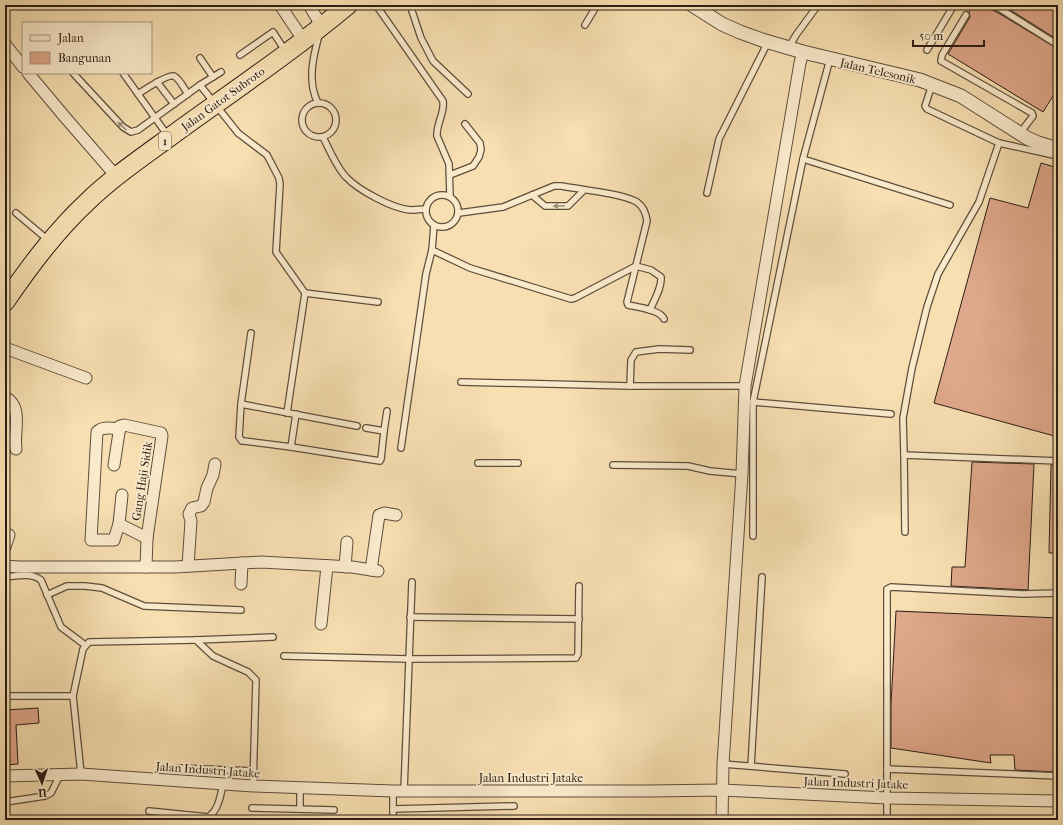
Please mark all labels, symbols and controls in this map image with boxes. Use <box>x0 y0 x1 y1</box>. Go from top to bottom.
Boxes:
legend <box>22 22 152 74</box>
scale bar <box>913 22 984 48</box>
text: 50 m <box>919 29 943 43</box>
text: Jalan <box>57 31 84 45</box>
text: Bangunan <box>58 51 111 65</box>
street label: Jalan Telesonik <box>838 55 918 87</box>
street label: Jalan Gatot Subroto <box>178 64 268 135</box>
one-way arrow <box>117 121 127 131</box>
road number: 1 <box>159 132 171 150</box>
one-way arrow <box>552 203 565 209</box>
street label: Gang Haji Sidik <box>129 440 155 522</box>
street label: Jalan Industri Jatake <box>154 759 261 781</box>
north arrow <box>22 763 62 803</box>
street label: Jalan Industri Jatake <box>478 771 583 785</box>
street label: Jalan Industri Jatake <box>802 774 909 792</box>
text: U <box>37 786 48 799</box>

